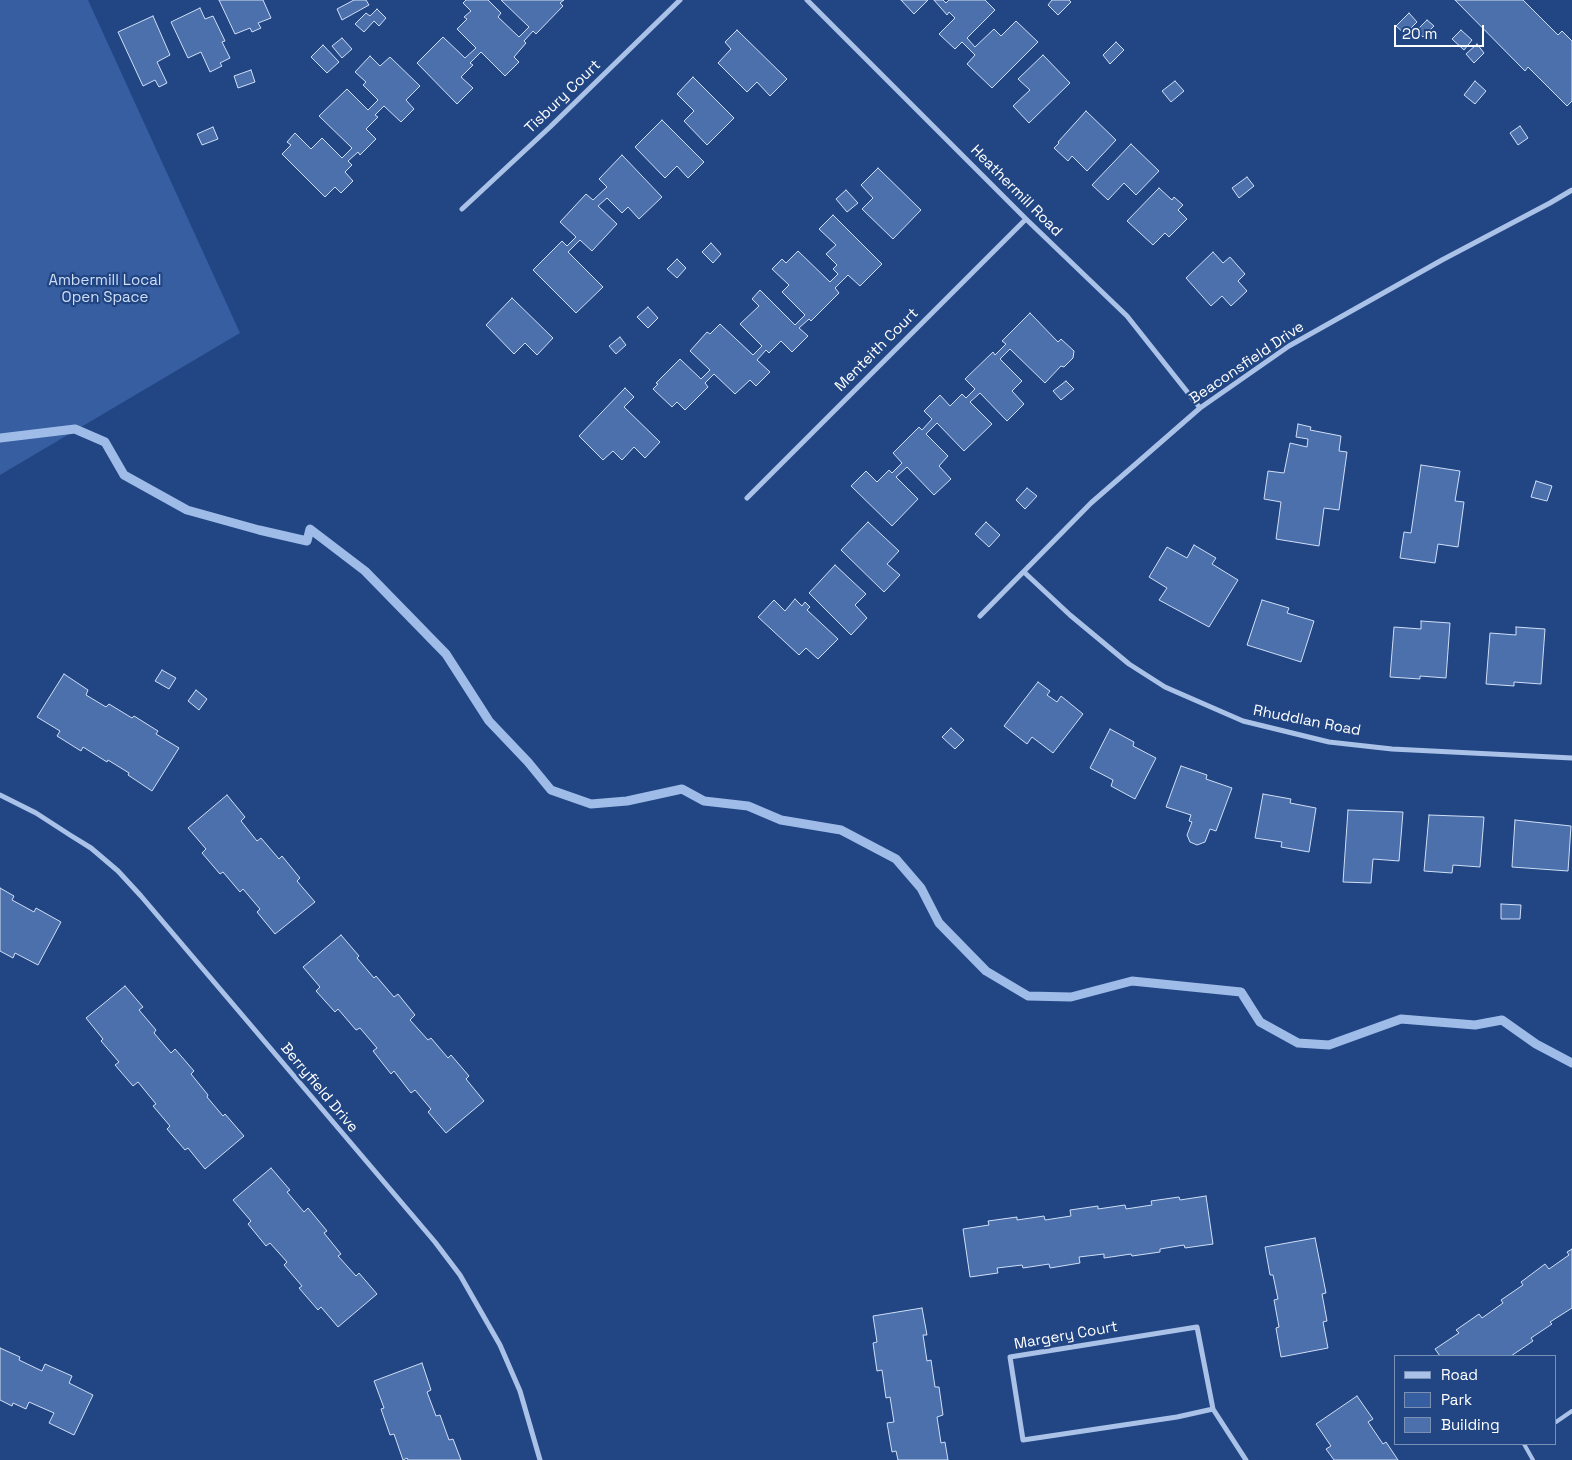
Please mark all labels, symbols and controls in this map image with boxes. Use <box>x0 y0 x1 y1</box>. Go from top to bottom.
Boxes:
scale bar <box>1397 15 1487 47</box>
text: 20 m <box>1402 24 1437 43</box>
street label: Tisbury Court <box>521 56 605 138</box>
street label: Heathermill Road <box>966 141 1066 241</box>
park label: Ambermill Local Open Space <box>48 272 162 307</box>
street label: Menteith Court <box>832 305 922 395</box>
street label: Beaconsfield Drive <box>1186 318 1308 408</box>
street label: Rhuddlan Road <box>1252 702 1362 740</box>
street label: Berryfield Drive <box>276 1040 362 1136</box>
street label: Margery Court <box>1013 1318 1119 1354</box>
legend <box>1394 1355 1557 1445</box>
text: Road <box>1441 1365 1478 1384</box>
text: Park <box>1441 1390 1472 1409</box>
text: Building <box>1441 1415 1500 1434</box>

